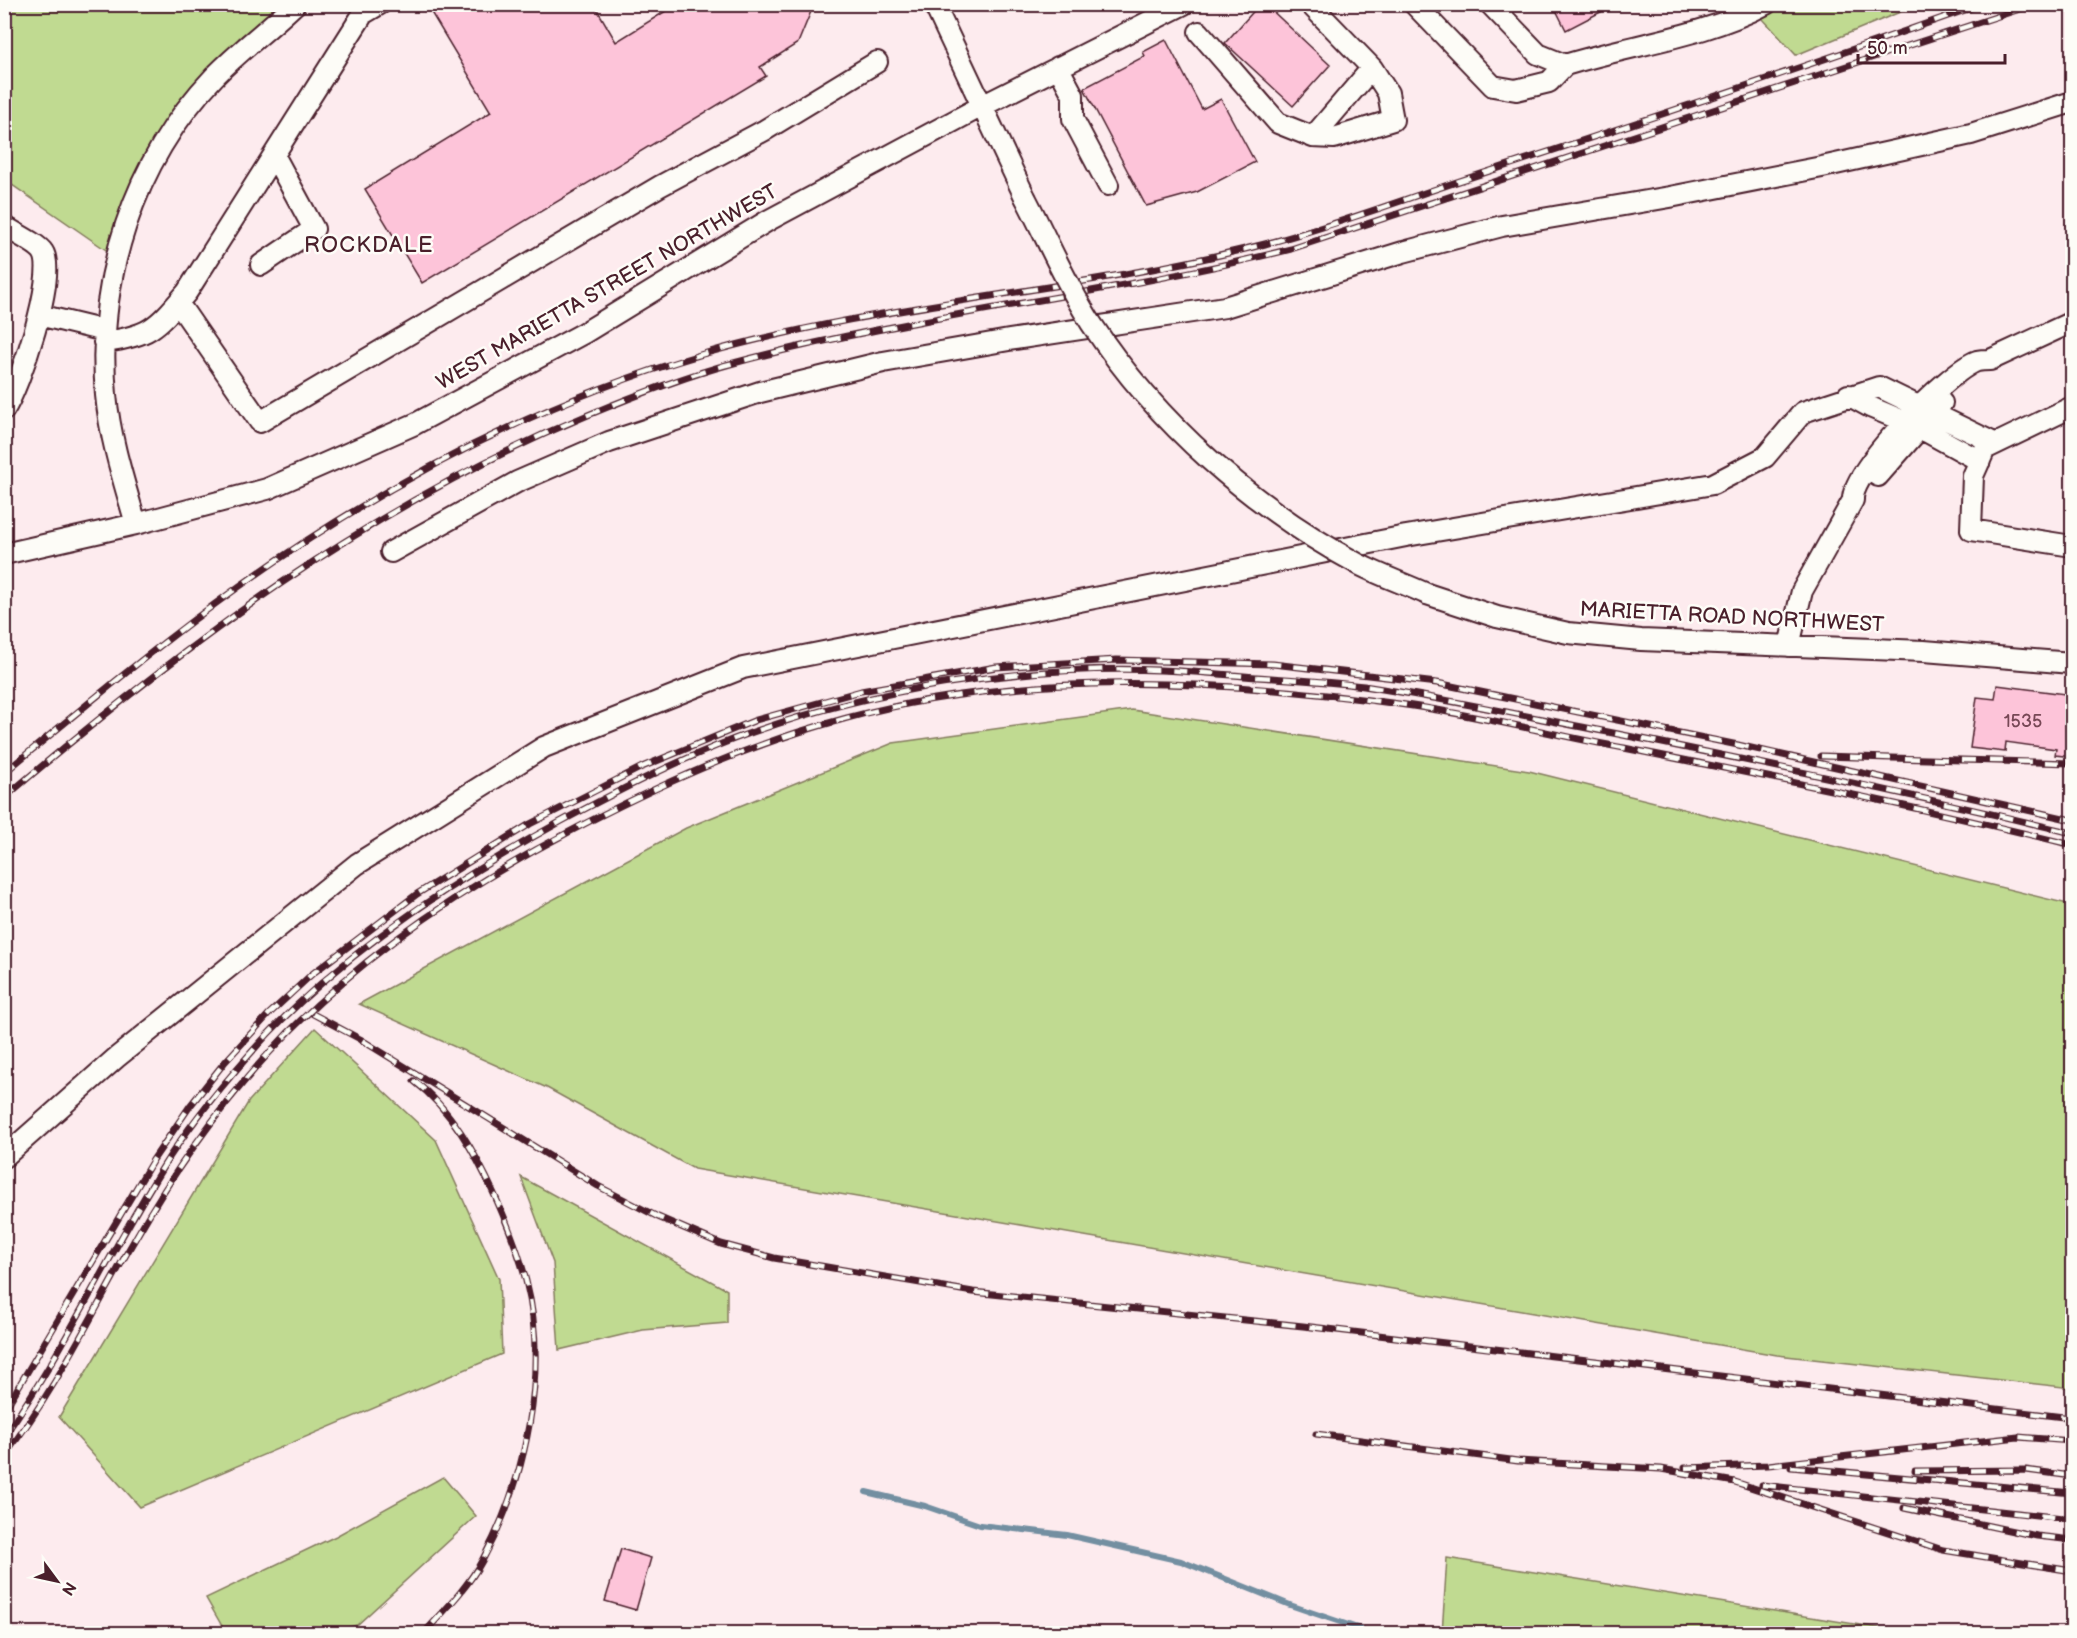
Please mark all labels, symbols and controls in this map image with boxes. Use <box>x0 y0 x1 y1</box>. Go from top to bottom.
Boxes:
scale bar <box>1858 27 2005 65</box>
text: 50 m <box>1867 38 1908 59</box>
street label: WEST MARIETTA STREET NORTHWEST <box>432 179 782 395</box>
district label: ROCKDALE <box>304 232 434 259</box>
street label: MARIETTA ROAD NORTHWEST <box>1579 597 1885 637</box>
house number: 1535 <box>2004 711 2042 732</box>
north arrow <box>27 1551 87 1611</box>
text: N <box>57 1578 80 1599</box>

